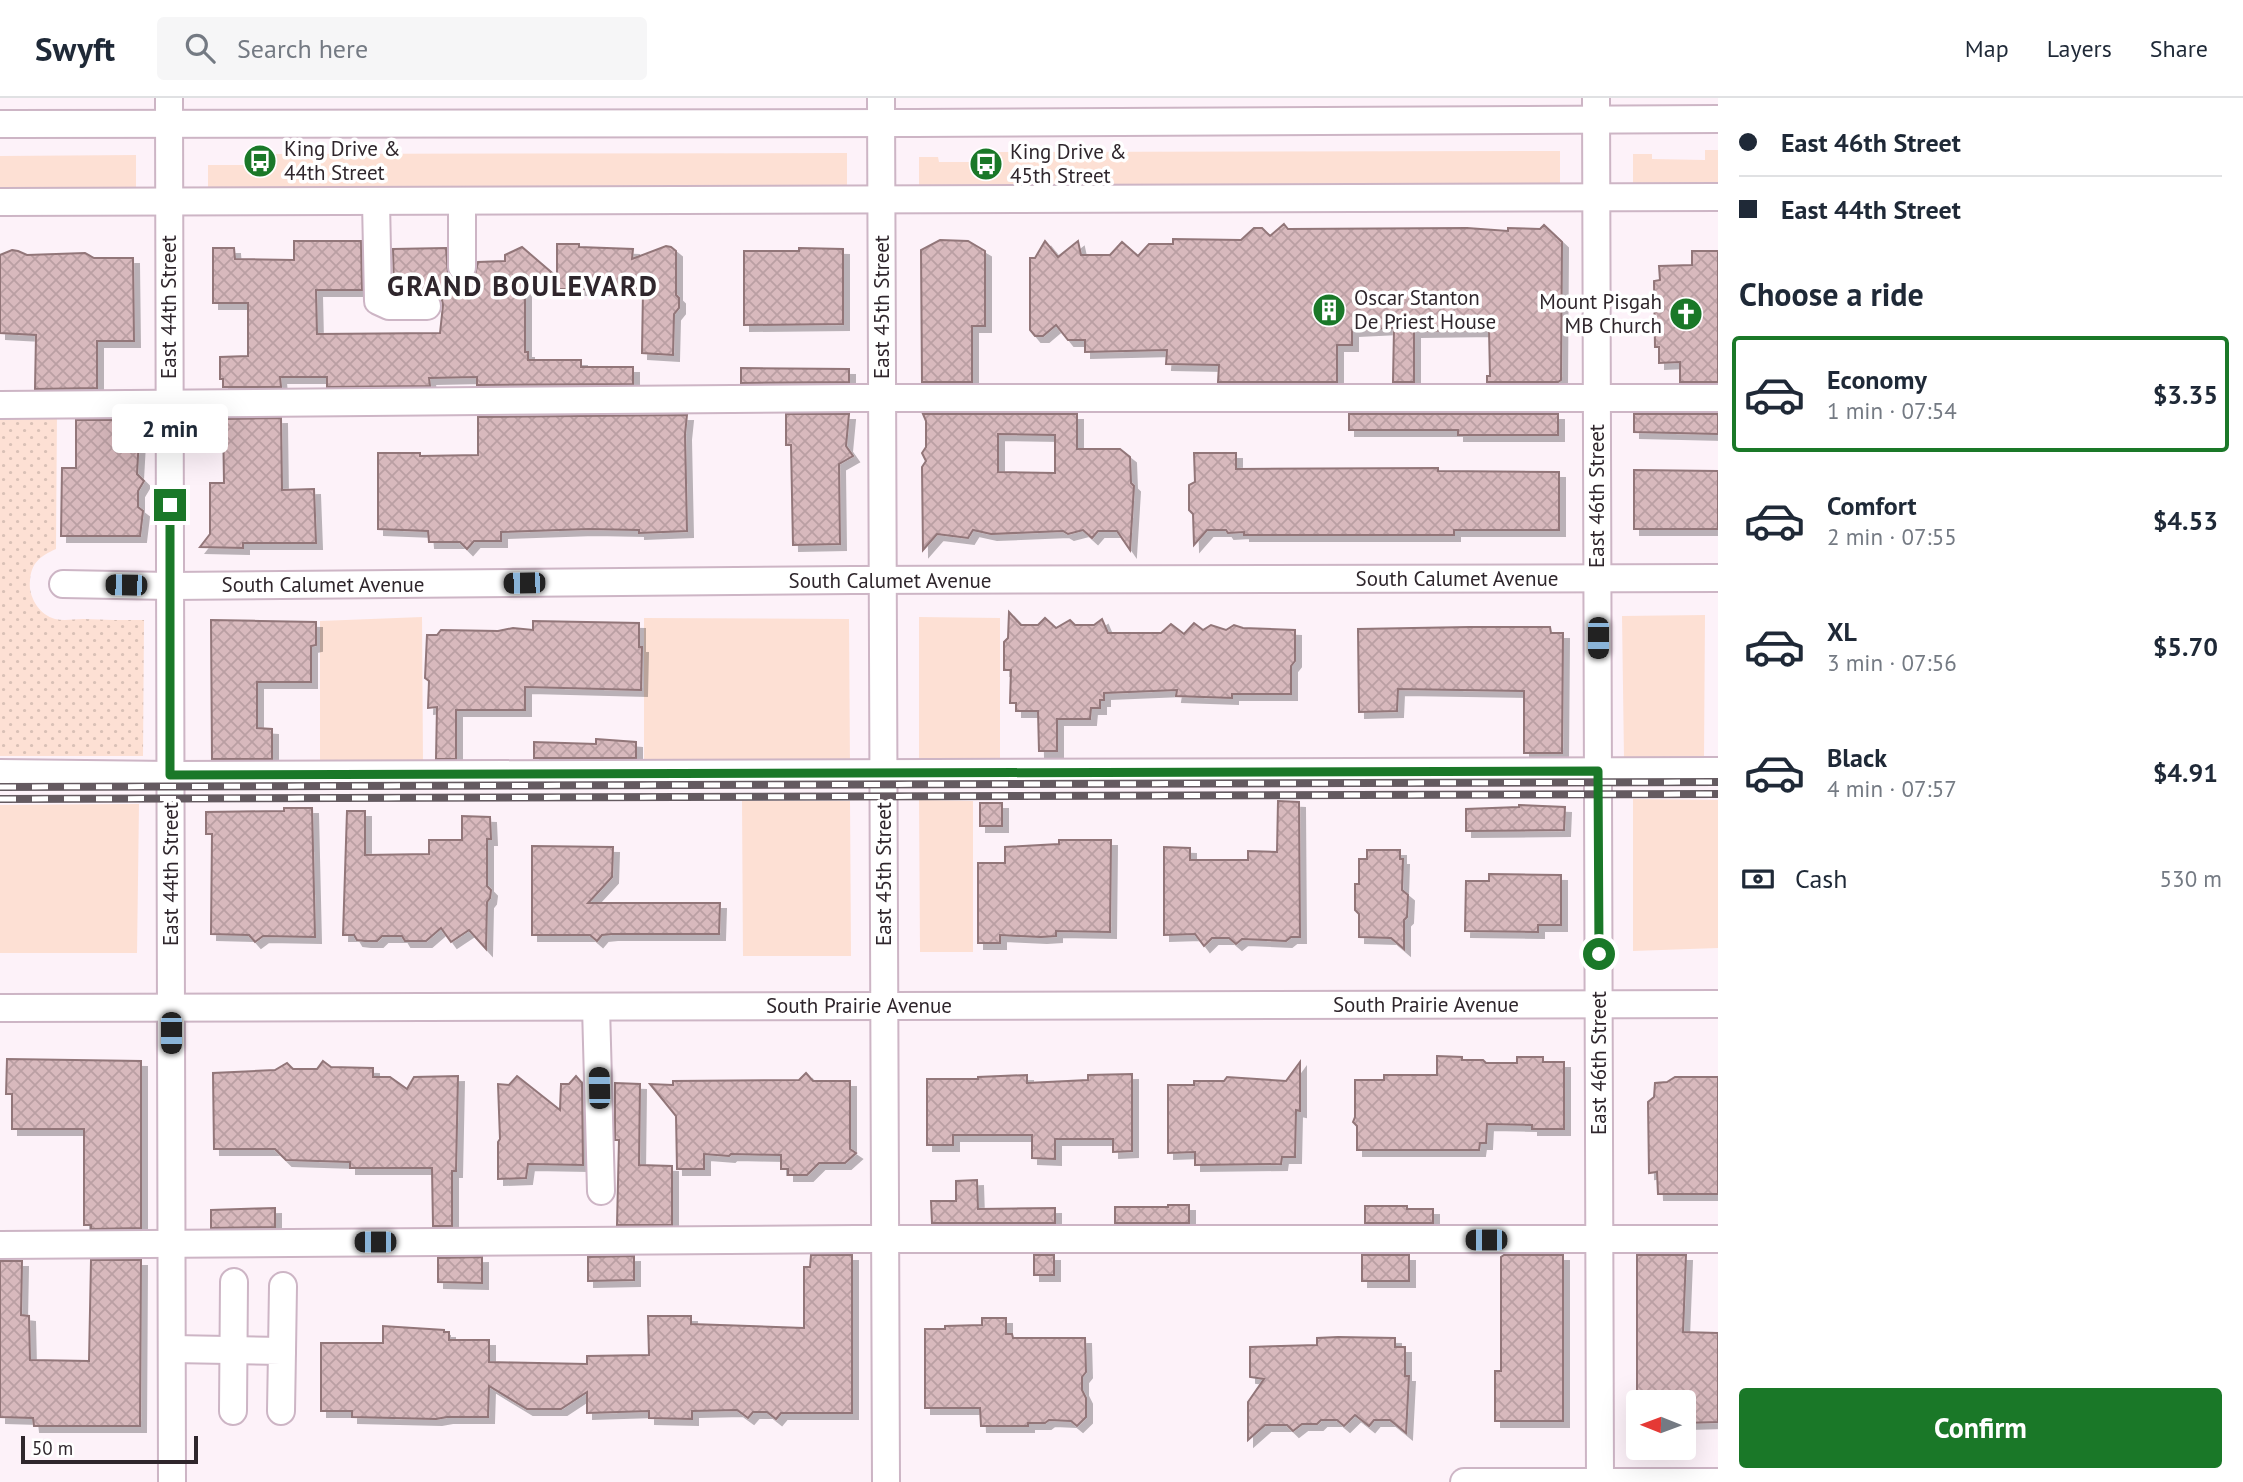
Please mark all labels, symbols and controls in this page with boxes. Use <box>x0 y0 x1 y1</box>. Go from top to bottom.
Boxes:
search box <box>157 17 647 80</box>
text: Swyft <box>35 27 115 70</box>
icon: search <box>181 29 219 67</box>
text: Search here <box>237 32 368 65</box>
text: Map <box>1965 33 2009 64</box>
text: Layers <box>2047 33 2112 64</box>
text: Share <box>2150 33 2208 64</box>
text: East 46th Street <box>1781 126 1961 159</box>
place label: King Drive & 44th Street <box>284 135 401 186</box>
place label: King Drive & 45th Street <box>1010 138 1127 189</box>
bus stop icon: King Drive & 44th Street <box>241 142 279 180</box>
bus stop icon: King Drive & 45th Street <box>967 145 1005 183</box>
text: East 44th Street <box>1781 193 1961 226</box>
street label: East 44th Street <box>155 235 182 379</box>
street label: East 45th Street <box>868 235 895 379</box>
district label: GRAND BOULEVARD <box>387 267 659 304</box>
text: Choose a ride <box>1739 273 1924 315</box>
place label: Oscar Stanton De Priest House <box>1354 284 1496 335</box>
place label: Mount Pisgah MB Church <box>1539 288 1662 339</box>
building icon: Oscar Stanton De Priest House <box>1310 291 1348 329</box>
church icon: Mount Pisgah MB Church <box>1667 295 1705 333</box>
icon: car <box>1743 363 1806 426</box>
text: Economy <box>1827 363 1927 396</box>
text: $3.35 <box>2153 378 2218 411</box>
text: 1 min · 07:54 <box>1827 396 1957 425</box>
callout: 2 min <box>112 404 228 452</box>
text: 2 min <box>142 414 198 443</box>
street label: East 46th Street <box>1583 424 1610 568</box>
route end <box>154 489 186 521</box>
icon: car <box>1743 489 1806 552</box>
text: Comfort <box>1827 489 1917 522</box>
text: $4.53 <box>2153 504 2218 537</box>
text: 2 min · 07:55 <box>1827 522 1957 551</box>
street label: South Calumet Avenue <box>1356 565 1558 592</box>
street label: South Calumet Avenue <box>789 567 991 594</box>
street label: South Calumet Avenue <box>222 571 424 598</box>
car <box>503 572 546 594</box>
car <box>105 574 148 596</box>
icon: car <box>1743 615 1806 678</box>
text: XL <box>1827 615 1857 648</box>
car <box>1588 617 1609 659</box>
text: $5.70 <box>2153 630 2218 663</box>
text: 3 min · 07:56 <box>1827 648 1957 677</box>
icon: car <box>1743 741 1806 804</box>
text: Black <box>1827 741 1887 774</box>
text: $4.91 <box>2153 756 2218 789</box>
text: 4 min · 07:57 <box>1827 774 1957 803</box>
street label: East 44th Street <box>157 802 184 946</box>
street label: East 45th Street <box>870 802 897 946</box>
icon: cash <box>1739 860 1777 898</box>
text: Cash <box>1795 862 1847 895</box>
text: 530 m <box>2160 864 2222 893</box>
route start <box>1583 938 1615 970</box>
street label: South Prairie Avenue <box>1333 991 1519 1018</box>
street label: East 46th Street <box>1585 991 1612 1135</box>
street label: South Prairie Avenue <box>766 992 952 1019</box>
car <box>161 1012 182 1054</box>
car <box>589 1067 610 1109</box>
car <box>1466 1230 1508 1251</box>
car <box>355 1232 397 1253</box>
button: Confirm <box>1739 1388 2222 1468</box>
north arrow <box>1626 1390 1696 1460</box>
map controls <box>1626 1390 1696 1460</box>
scale bar <box>21 1433 198 1465</box>
text: 50 m <box>32 1436 73 1460</box>

